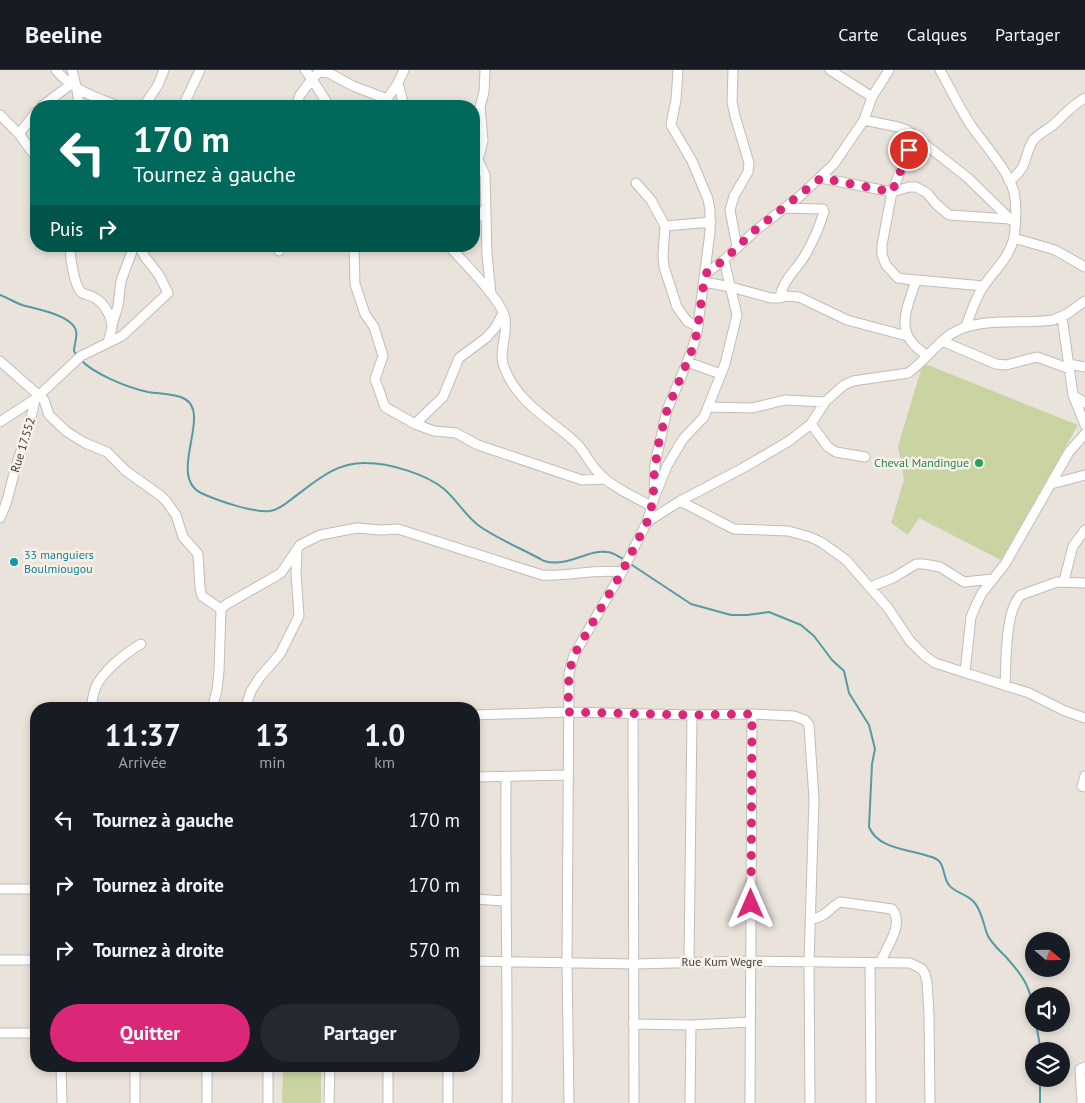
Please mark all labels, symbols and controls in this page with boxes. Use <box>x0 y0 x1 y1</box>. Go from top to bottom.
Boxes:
text: Beeline <box>25 19 102 50</box>
text: Carte <box>838 23 879 46</box>
text: Calques <box>907 23 967 46</box>
text: Partager <box>995 23 1060 46</box>
text: 170 m <box>133 116 230 162</box>
icon: left <box>50 120 115 185</box>
pin <box>888 129 930 171</box>
icon: arrive <box>895 136 923 164</box>
text: Tournez à gauche <box>133 160 296 188</box>
icon: right <box>93 215 121 243</box>
text: Puis <box>50 217 83 241</box>
street label: Rue 17.552 <box>7 416 38 474</box>
place label: Cheval Mandingue <box>874 455 969 470</box>
marker: Cheval Mandingue <box>973 457 985 469</box>
place label: 33 manguiers Boulmiougou <box>24 547 94 576</box>
marker: 33 manguiers Boulmiougou <box>8 556 20 568</box>
text: 11:37 <box>105 715 181 754</box>
text: 13 <box>255 715 289 754</box>
text: 1.0 <box>364 715 405 754</box>
text: Arrivée <box>119 752 167 772</box>
text: min <box>259 752 285 772</box>
text: km <box>374 752 395 772</box>
icon: left <box>50 806 78 834</box>
text: Tournez à gauche <box>93 808 234 832</box>
text: 170 m <box>408 808 460 832</box>
icon: right <box>50 871 78 899</box>
text: Tournez à droite <box>93 873 224 897</box>
text: 170 m <box>408 873 460 897</box>
position arrow <box>724 877 776 929</box>
north arrow <box>1025 932 1070 978</box>
map controls <box>1025 932 1070 1087</box>
icon: right <box>50 936 78 964</box>
text: Tournez à droite <box>93 938 224 962</box>
text: 570 m <box>408 938 460 962</box>
street label: Rue Kum Wegre <box>682 954 762 969</box>
button: sound <box>1025 987 1070 1032</box>
button: Quitter <box>50 1004 250 1062</box>
button: Partager <box>260 1004 460 1062</box>
button: layers <box>1025 1042 1070 1087</box>

